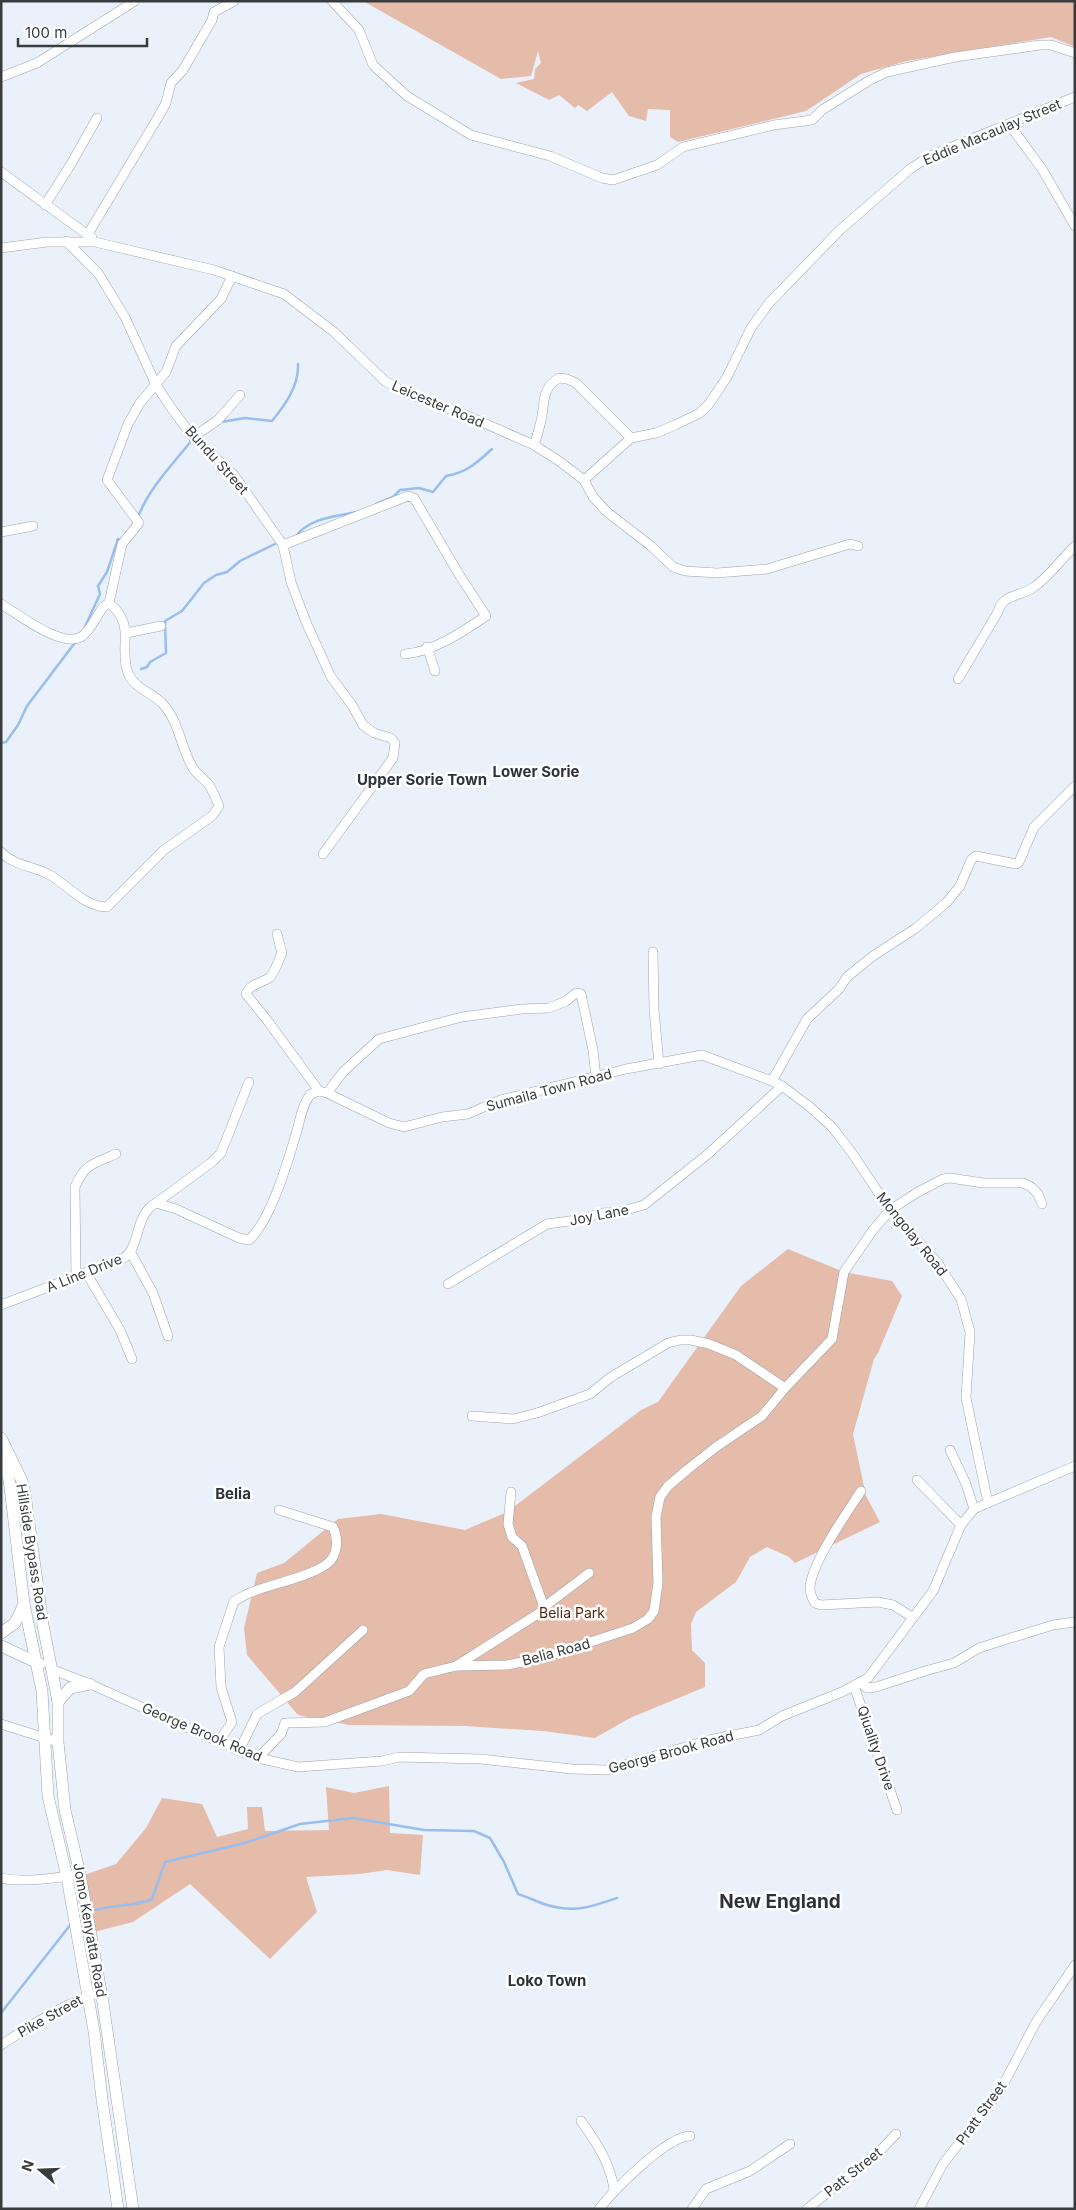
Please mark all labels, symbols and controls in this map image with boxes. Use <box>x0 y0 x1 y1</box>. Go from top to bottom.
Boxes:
scale bar <box>18 15 146 47</box>
text: 100 m <box>25 23 67 42</box>
street label: Eddie Macaulay Street <box>920 95 1064 168</box>
street label: Leicester Road <box>389 376 487 431</box>
street label: Bundu Street <box>182 422 253 498</box>
district label: Lower Sorie <box>493 762 579 781</box>
district label: Upper Sorie Town <box>357 770 487 789</box>
street label: Sumaila Town Road <box>484 1065 614 1114</box>
street label: Mongolay Road <box>873 1188 951 1279</box>
street label: Joy Lane <box>568 1200 630 1229</box>
street label: A Line Drive <box>44 1250 124 1295</box>
street label: Hillside Bypass Road <box>13 1482 52 1621</box>
district label: Belia <box>215 1484 251 1503</box>
park label: Belia Park <box>539 1604 605 1621</box>
street label: Belia Road <box>520 1634 592 1669</box>
street label: George Brook Road <box>139 1698 265 1765</box>
street label: Qiuality Drive <box>854 1703 899 1792</box>
street label: George Brook Road <box>606 1727 735 1776</box>
street label: Jomo Kenyatta Road <box>70 1861 111 1998</box>
district label: New England <box>719 1890 841 1913</box>
district label: Loko Town <box>508 1971 586 1990</box>
street label: Pike Street <box>14 1991 85 2040</box>
street label: Pratt Street <box>952 2077 1010 2148</box>
street label: Patt Street <box>820 2143 885 2200</box>
north arrow <box>15 2145 65 2195</box>
text: N <box>17 2158 37 2173</box>

